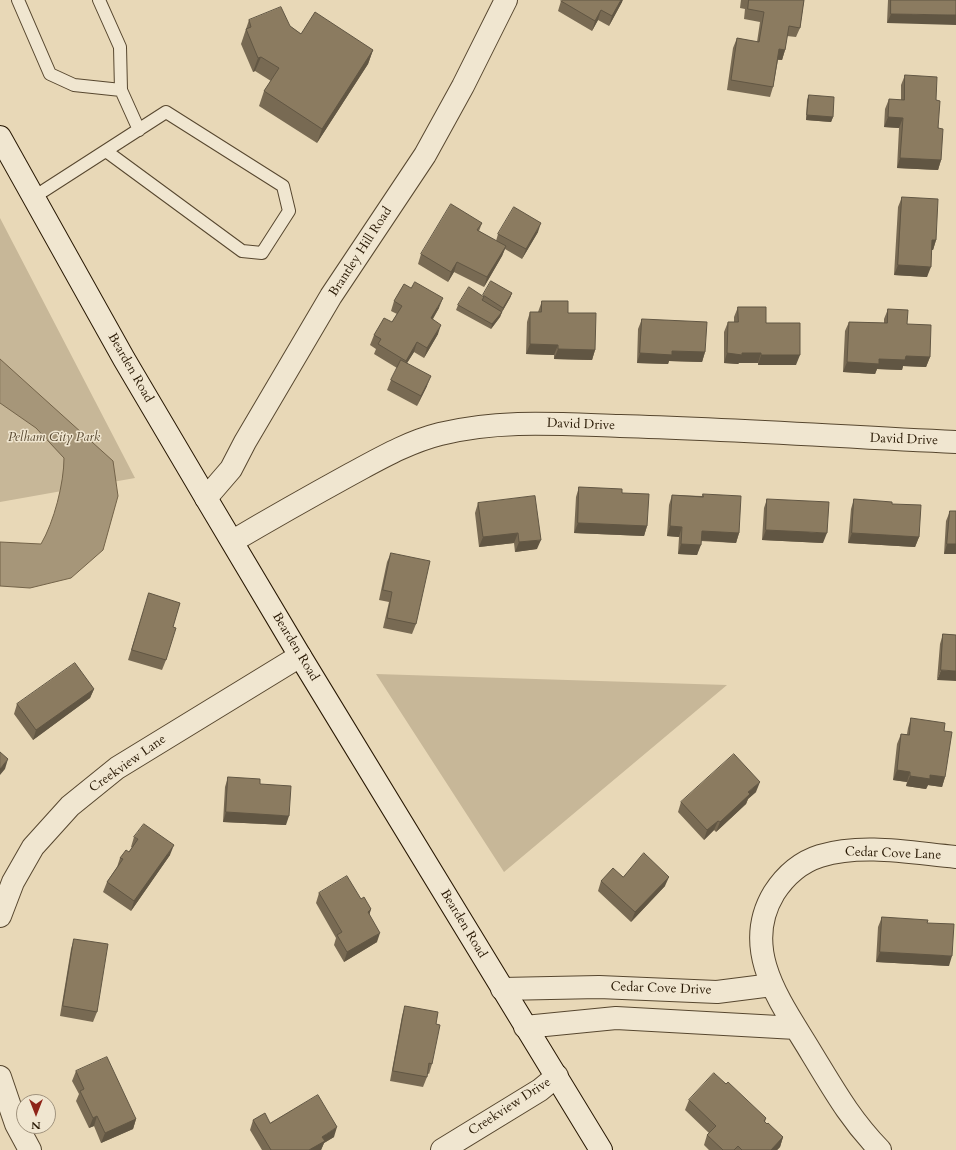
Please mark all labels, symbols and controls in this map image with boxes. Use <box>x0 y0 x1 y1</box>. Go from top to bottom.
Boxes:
street label: Brantley Hill Road <box>326 204 396 300</box>
street label: Bearden Road <box>104 331 156 405</box>
street label: David Drive <box>547 416 615 434</box>
park label: Pelham City Park <box>8 430 100 446</box>
street label: David Drive <box>870 431 938 449</box>
street label: Bearden Road <box>268 610 322 684</box>
street label: Creekview Lane <box>87 732 169 796</box>
street label: Cedar Cove Lane <box>845 845 941 863</box>
street label: Bearden Road <box>436 887 490 961</box>
street label: Cedar Cove Drive <box>610 979 712 999</box>
street label: Creekview Drive <box>466 1075 554 1139</box>
north arrow <box>16 1094 56 1134</box>
text: N <box>31 1118 41 1133</box>

